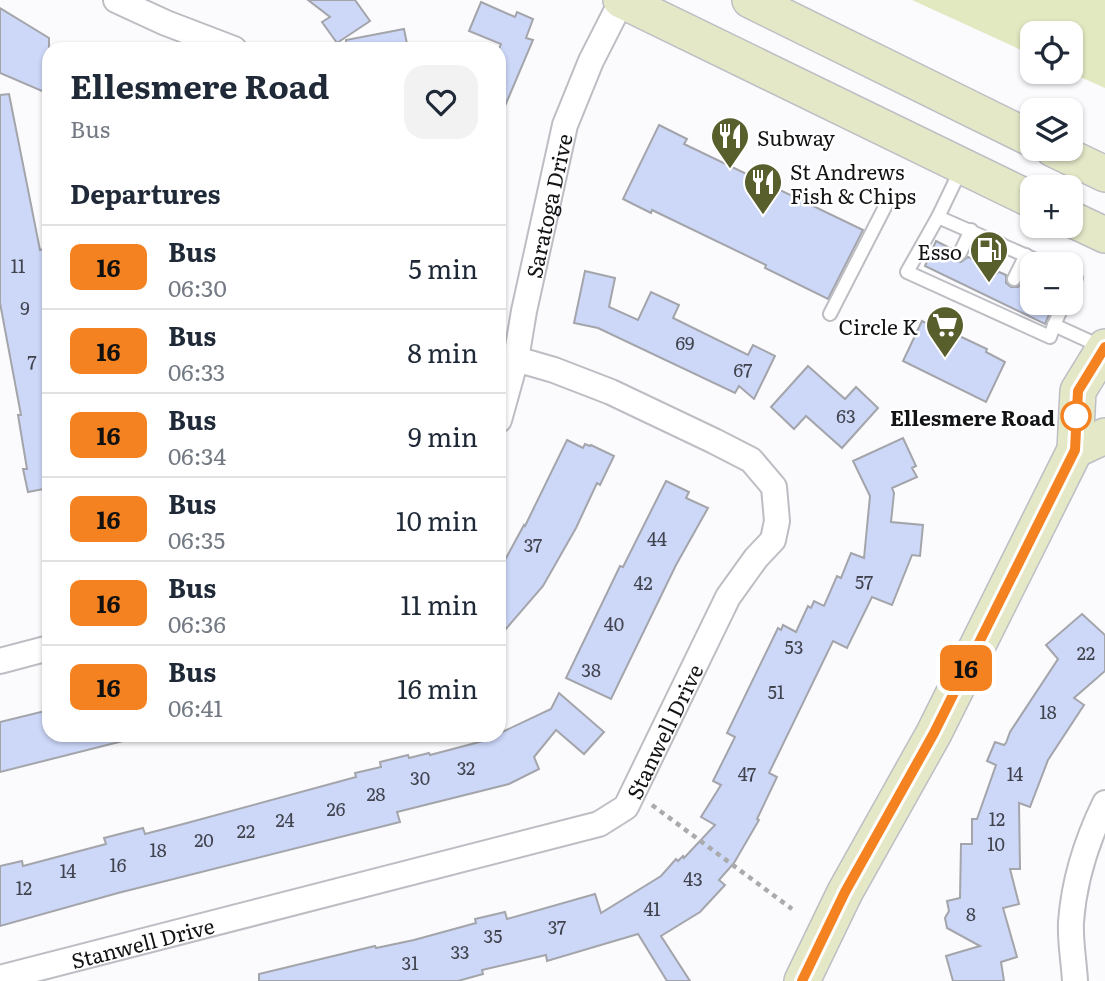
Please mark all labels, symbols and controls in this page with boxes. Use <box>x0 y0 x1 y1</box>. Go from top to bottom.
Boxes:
map controls <box>1020 21 1083 315</box>
button: locate <box>1020 21 1083 84</box>
text: Ellesmere Road <box>70 60 329 109</box>
button: heart <box>404 65 478 139</box>
button: layers <box>1020 98 1083 161</box>
text: Bus <box>70 111 110 145</box>
restaurant icon: Subway <box>709 115 751 170</box>
place label: Subway <box>757 121 836 152</box>
street label: Saratoga Drive <box>516 130 578 281</box>
place label: St Andrews Fish & Chips <box>790 155 916 210</box>
restaurant icon: St Andrews Fish & Chips <box>742 161 784 216</box>
text: Departures <box>70 173 221 212</box>
button: + <box>1020 175 1083 238</box>
fuel station icon: Esso <box>968 229 1010 284</box>
text: Bus <box>168 231 216 270</box>
place label: Esso <box>917 235 962 266</box>
text: 5 min <box>409 248 478 287</box>
text: 16 <box>97 249 120 284</box>
house number: 11 <box>11 252 25 279</box>
button: − <box>1020 252 1083 315</box>
text: 06:30 <box>168 270 227 304</box>
house number: 9 <box>20 294 30 321</box>
supermarket icon: Circle K <box>924 304 966 359</box>
place label: Circle K <box>839 310 918 341</box>
text: Bus <box>168 315 216 354</box>
house number: 69 <box>675 329 695 356</box>
text: 8 min <box>407 332 478 371</box>
text: 16 <box>97 333 120 368</box>
house number: 7 <box>27 348 37 375</box>
text: 06:33 <box>168 354 225 388</box>
house number: 67 <box>734 356 752 383</box>
text: Bus <box>168 399 216 438</box>
place label: Ellesmere Road <box>890 401 1055 432</box>
marker: Ellesmere Road <box>1061 401 1091 431</box>
house number: 63 <box>836 402 856 429</box>
text: 9 min <box>408 416 478 455</box>
text: 16 <box>97 417 120 452</box>
text: 06:34 <box>168 438 226 472</box>
text: Bus <box>168 483 216 522</box>
text: 10 min <box>396 500 478 539</box>
text: 16 <box>97 501 120 536</box>
text: 06:35 <box>168 522 225 556</box>
house number: 44 <box>647 525 667 552</box>
house number: 37 <box>524 531 542 558</box>
text: Bus <box>168 567 216 606</box>
house number: 57 <box>855 568 873 595</box>
house number: 42 <box>633 569 653 596</box>
text: 11 min <box>401 584 478 623</box>
text: 16 <box>97 585 120 620</box>
text: 06:36 <box>168 606 226 640</box>
house number: 40 <box>604 610 624 637</box>
house number: 53 <box>785 633 803 660</box>
house number: 22 <box>1077 639 1095 666</box>
line badge: 16 <box>934 645 998 691</box>
text: 16 <box>954 650 978 685</box>
text: Bus <box>168 651 216 690</box>
house number: 38 <box>581 656 601 683</box>
street label: Stanwell Drive <box>617 658 709 804</box>
text: 16 min <box>397 668 478 707</box>
text: 16 <box>97 669 120 704</box>
house number: 51 <box>768 678 784 705</box>
text: 06:41 <box>168 690 223 724</box>
house number: 18 <box>1039 698 1057 725</box>
house number: 32 <box>457 754 475 781</box>
house number: 47 <box>738 760 756 787</box>
house number: 14 <box>1007 760 1023 787</box>
house number: 30 <box>410 764 430 791</box>
house number: 28 <box>366 780 386 807</box>
house number: 26 <box>327 795 346 822</box>
house number: 12 <box>989 805 1005 832</box>
house number: 24 <box>275 806 295 833</box>
house number: 22 <box>237 817 255 844</box>
house number: 20 <box>194 826 214 853</box>
house number: 10 <box>987 830 1005 857</box>
house number: 18 <box>149 836 167 863</box>
house number: 16 <box>110 851 127 878</box>
house number: 14 <box>60 857 76 884</box>
house number: 43 <box>683 865 703 892</box>
house number: 12 <box>16 874 32 901</box>
house number: 41 <box>643 895 661 922</box>
house number: 8 <box>966 900 976 927</box>
street label: Stanwell Drive <box>67 908 217 975</box>
house number: 37 <box>548 913 566 940</box>
house number: 35 <box>484 922 502 949</box>
house number: 33 <box>451 938 469 965</box>
house number: 31 <box>401 949 419 976</box>

